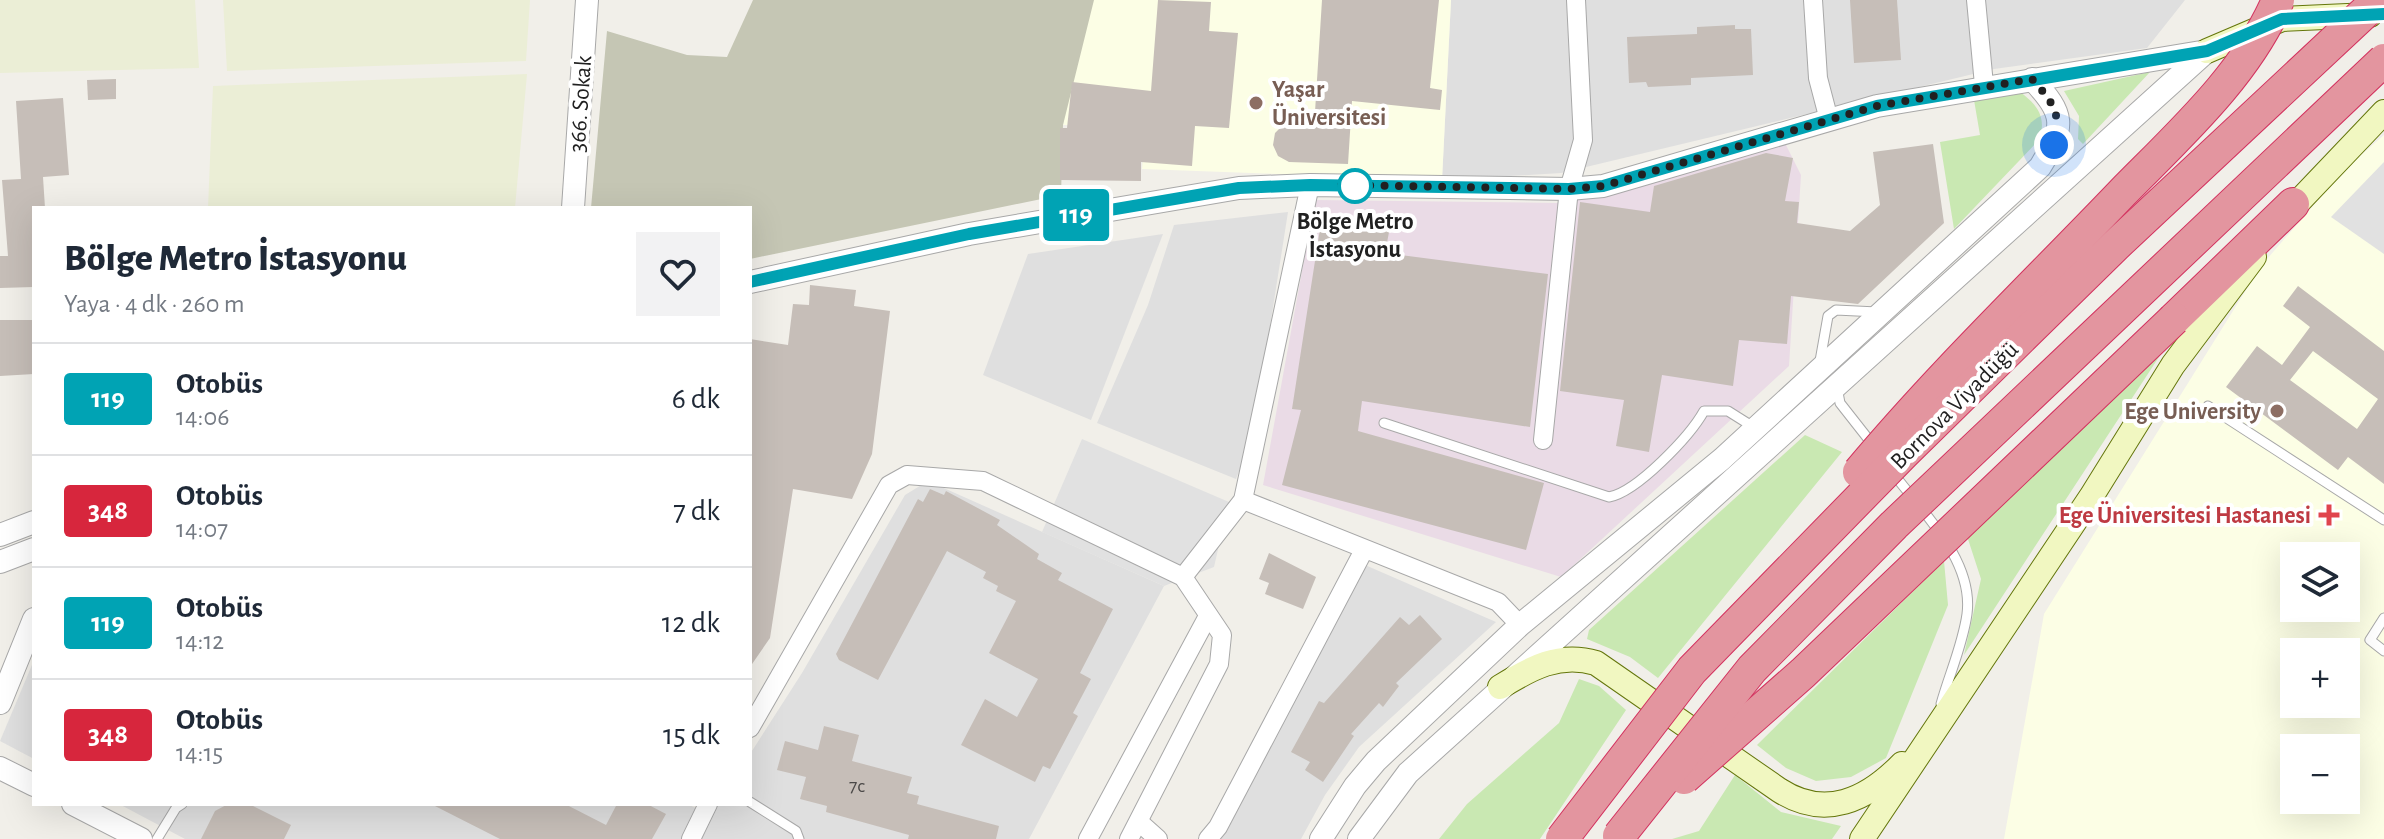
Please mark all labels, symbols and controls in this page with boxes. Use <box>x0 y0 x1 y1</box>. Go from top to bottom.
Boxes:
street label: 366. Sokak <box>566 55 596 153</box>
place label: Yaşar Üniversitesi <box>1272 78 1386 130</box>
marker: Yaşar Üniversitesi <box>1247 94 1265 112</box>
your location <box>2034 125 2074 165</box>
marker: Bölge Metro İstasyonu <box>1338 169 1372 203</box>
line badge: 119 <box>1030 189 1122 241</box>
text: 119 <box>1059 201 1093 229</box>
place label: Bölge Metro İstasyonu <box>1296 210 1414 262</box>
button: heart <box>636 232 720 316</box>
text: Bölge Metro İstasyonu <box>64 240 407 278</box>
text: Yaya · 4 dk · 260 m <box>64 291 245 317</box>
street label: Bornova Viyadüğü <box>1886 337 2023 474</box>
text: Otobüs <box>176 369 263 399</box>
text: 6 dk <box>672 384 720 414</box>
text: 119 <box>91 385 125 413</box>
place label: Ege University <box>2124 400 2261 424</box>
marker: Ege University <box>2268 402 2286 420</box>
text: 14:06 <box>176 404 229 430</box>
text: Otobüs <box>176 481 263 511</box>
text: 7 dk <box>673 496 720 526</box>
text: 348 <box>88 497 128 525</box>
place label: Ege Üniversitesi Hastanesi <box>2059 501 2311 528</box>
marker: Ege Üniversitesi Hastanesi <box>2318 504 2340 526</box>
text: 14:07 <box>176 516 228 542</box>
map controls <box>2280 542 2360 814</box>
button: layers <box>2280 542 2360 622</box>
text: Otobüs <box>176 593 263 623</box>
text: 12 dk <box>662 608 720 638</box>
text: 119 <box>91 609 125 637</box>
text: 14:12 <box>176 628 224 654</box>
button: + <box>2280 638 2360 718</box>
text: Otobüs <box>176 705 263 735</box>
text: 15 dk <box>663 720 720 750</box>
text: 348 <box>88 721 128 749</box>
button: − <box>2280 734 2360 814</box>
text: 14:15 <box>176 740 223 766</box>
house number: 7c <box>849 776 865 796</box>

